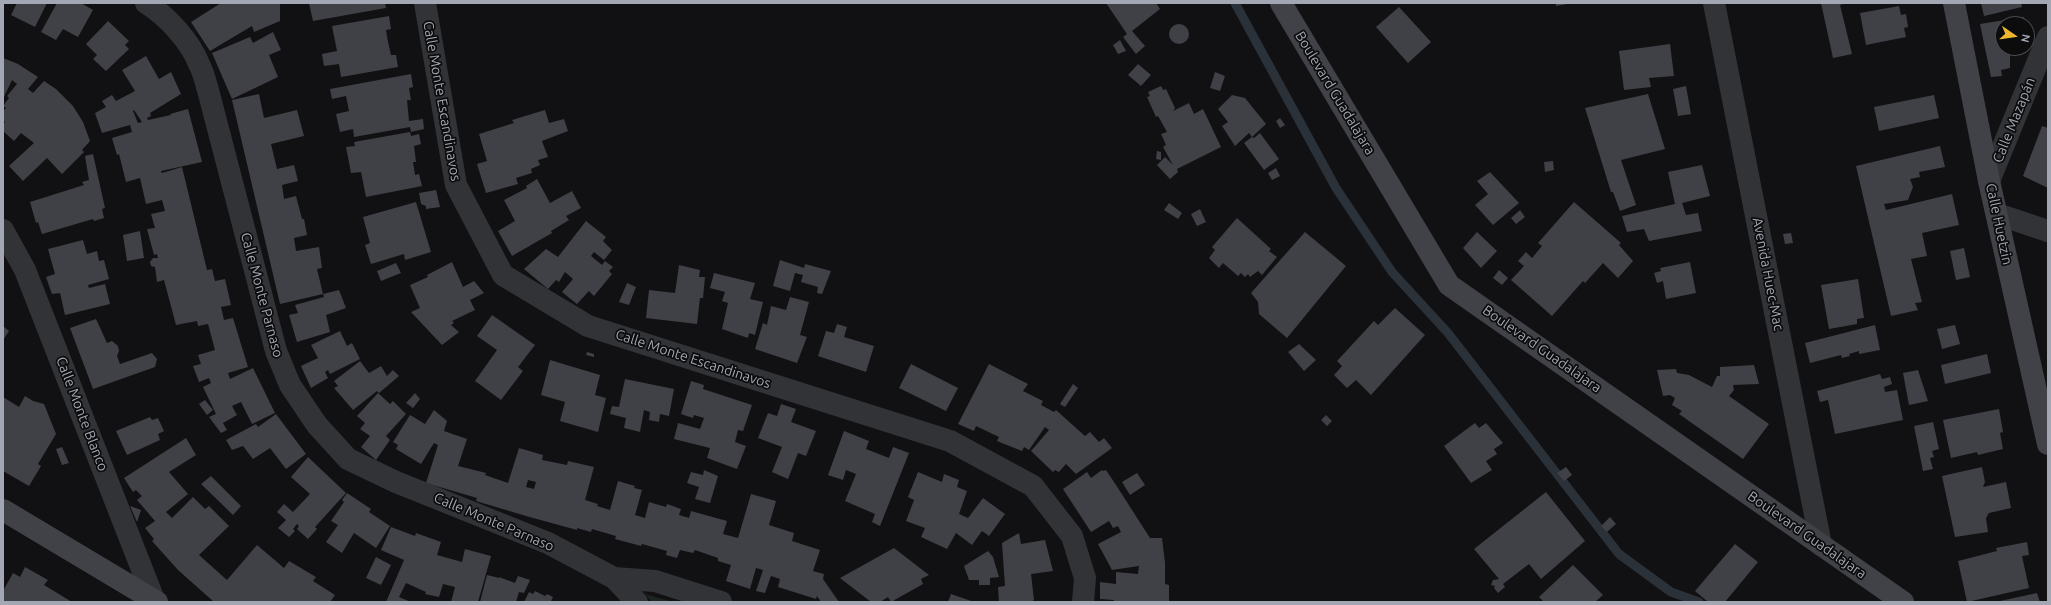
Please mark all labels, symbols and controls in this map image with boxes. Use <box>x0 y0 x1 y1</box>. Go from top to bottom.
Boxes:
north arrow <box>1995 16 2035 56</box>
street label: Calle Monte Escandinavos <box>420 20 464 182</box>
street label: Boulevard Guadalajara <box>1291 28 1379 158</box>
text: N <box>2019 33 2032 44</box>
street label: Calle Mazapán <box>1989 75 2039 165</box>
street label: Calle Huetzin <box>1982 182 2016 266</box>
street label: Avenida Huec-Mac <box>1749 216 1787 332</box>
street label: Calle Monte Parnaso <box>237 231 287 359</box>
street label: Boulevard Guadalajara <box>1479 302 1605 396</box>
street label: Calle Monte Escandinavos <box>613 326 773 392</box>
street label: Calle Monte Blanco <box>52 354 112 474</box>
street label: Boulevard Guadalajara <box>1744 488 1870 582</box>
street label: Calle Monte Parnaso <box>431 489 557 555</box>

